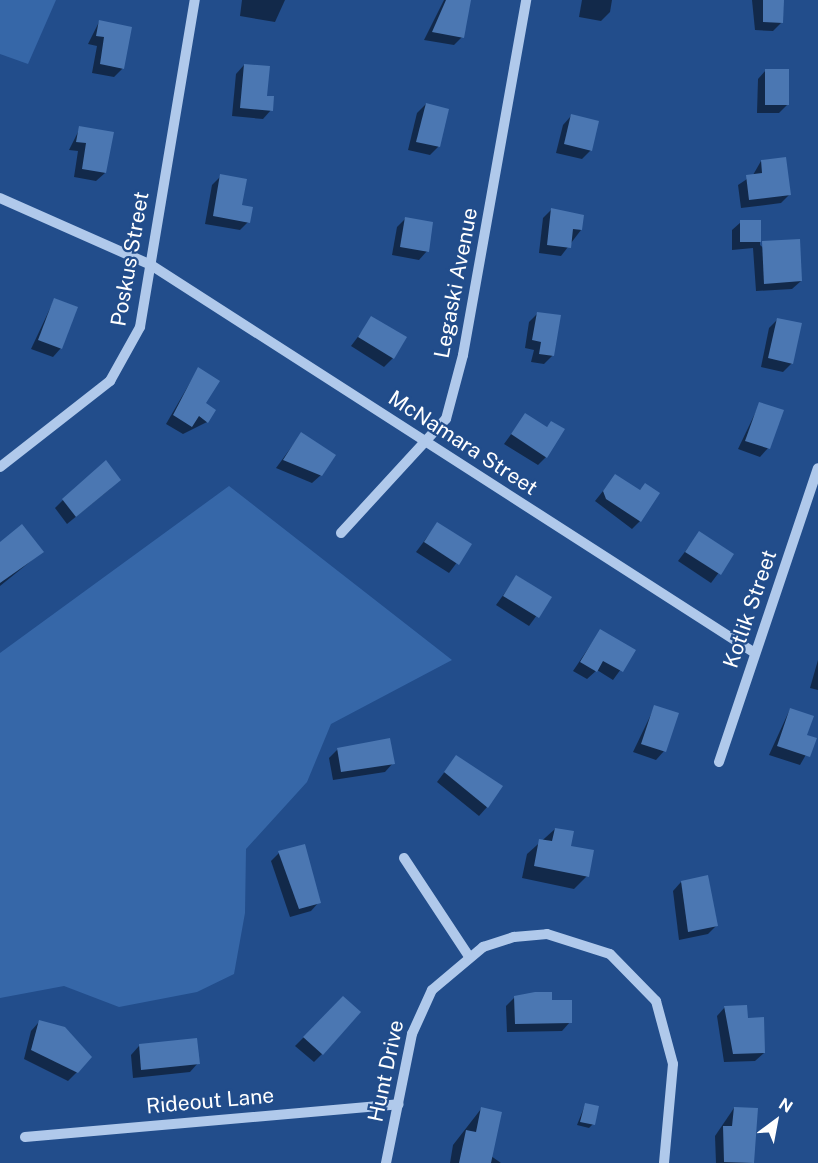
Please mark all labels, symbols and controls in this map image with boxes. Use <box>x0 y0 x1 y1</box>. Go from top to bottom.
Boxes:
street label: Poskus Street <box>106 190 154 328</box>
street label: Legaski Avenue <box>429 206 483 360</box>
street label: McNamara Street <box>384 385 542 501</box>
street label: Kotlik Street <box>718 547 782 671</box>
street label: Hunt Drive <box>363 1018 409 1124</box>
street label: Rideout Lane <box>145 1083 275 1119</box>
north arrow <box>746 1091 806 1151</box>
text: N <box>775 1094 796 1117</box>

